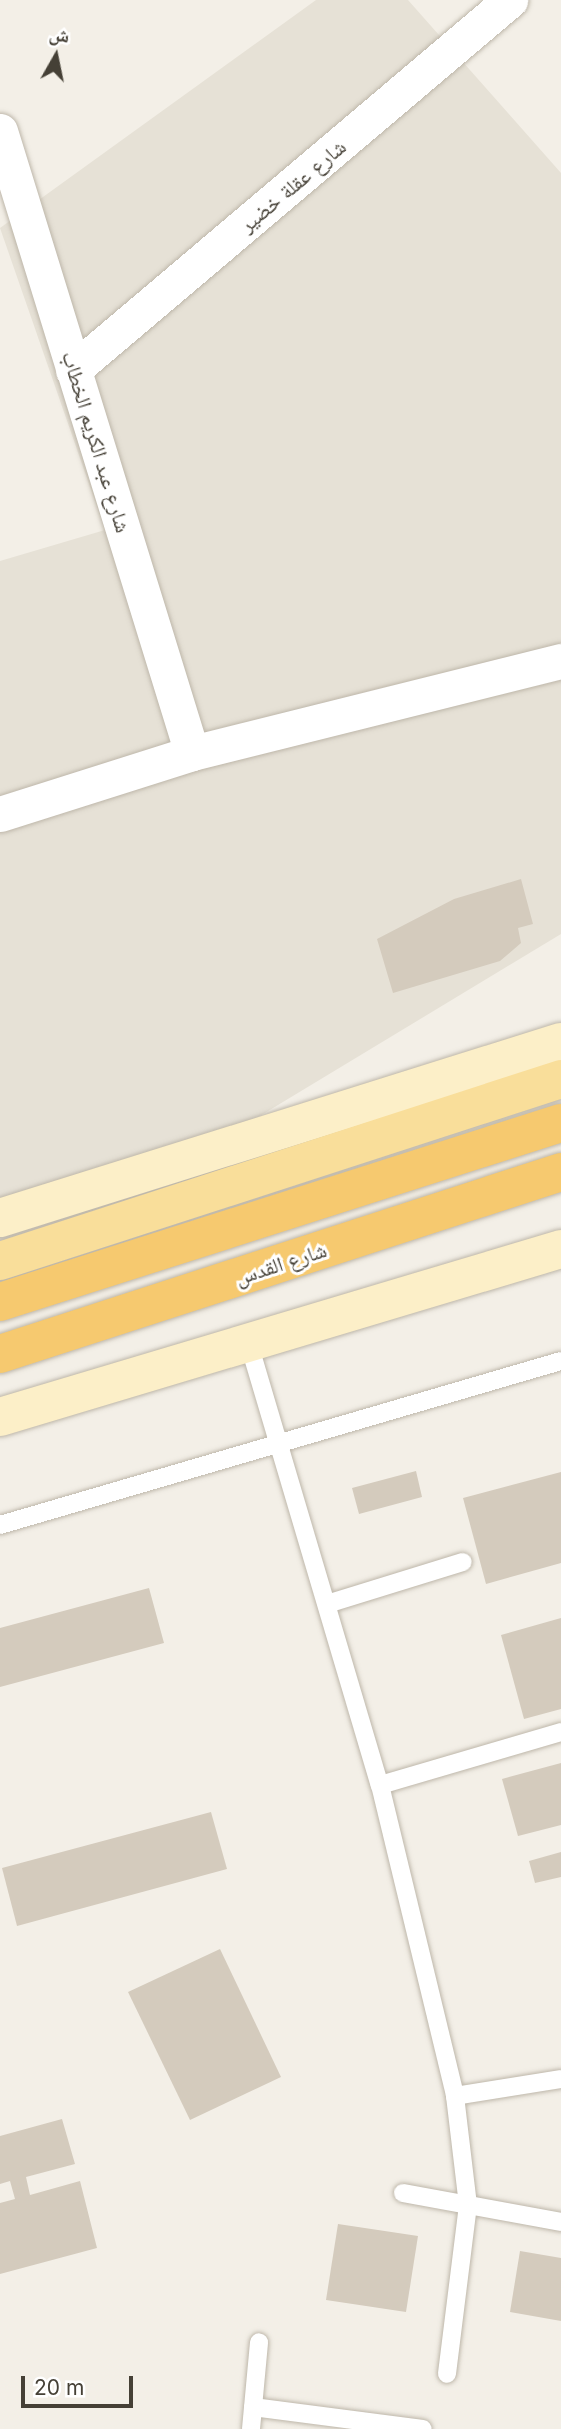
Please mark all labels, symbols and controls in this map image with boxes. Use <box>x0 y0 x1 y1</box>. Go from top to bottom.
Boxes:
north arrow <box>21 21 91 91</box>
text: ش <box>48 22 71 48</box>
street label: شارع عقلة خضير <box>235 134 351 238</box>
street label: شارع عبد الكريم الخطاب <box>56 348 136 536</box>
street label: شارع القدس <box>232 1237 330 1291</box>
scale bar <box>24 2362 136 2406</box>
text: 20 m <box>34 2375 84 2400</box>

